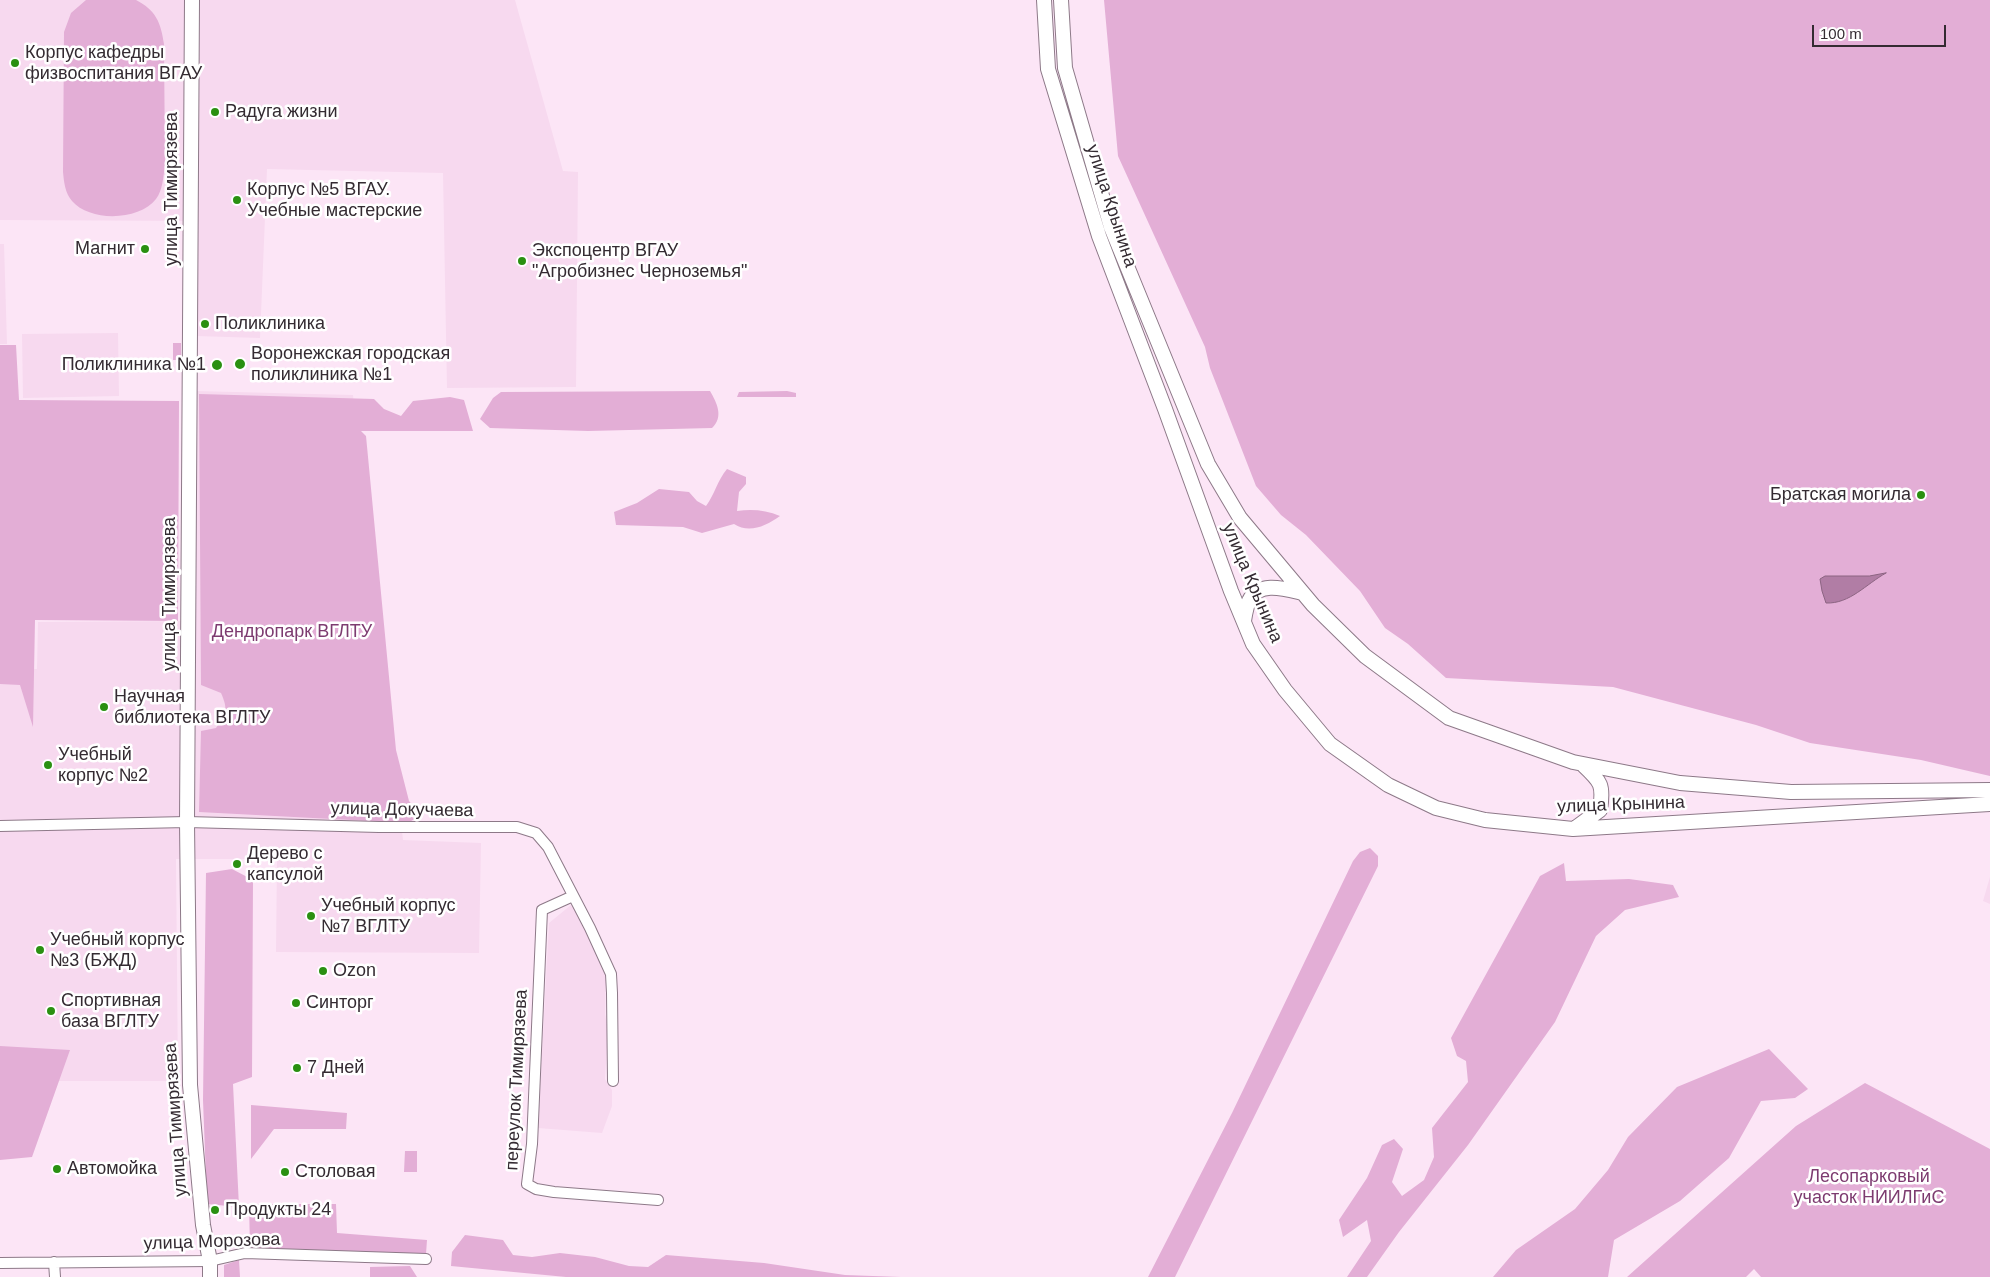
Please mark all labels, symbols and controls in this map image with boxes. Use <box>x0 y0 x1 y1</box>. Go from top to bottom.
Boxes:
scale bar <box>1815 15 1949 47</box>
text: 100 m <box>1820 25 1862 42</box>
place label: Корпус кафедры физвоспитания ВГАУ <box>25 42 202 84</box>
marker: Корпус кафедры физвоспитания ВГАУ <box>9 57 21 69</box>
place label: Радуга жизни <box>225 101 337 123</box>
marker: Радуга жизни <box>209 106 221 118</box>
street label: улица Тимирязева <box>161 112 183 266</box>
street label: улица Крынина <box>1081 142 1141 270</box>
place label: Корпус №5 ВГАУ. Учебные мастерские <box>247 179 422 222</box>
marker: Корпус №5 ВГАУ. Учебные мастерские <box>231 194 243 206</box>
place label: Магнит <box>75 238 135 260</box>
place label: Экспоцентр ВГАУ "Агробизнес Черноземья" <box>532 240 747 282</box>
marker: Магнит <box>139 243 151 255</box>
marker: Экспоцентр ВГАУ "Агробизнес Черноземья" <box>516 255 528 267</box>
place label: Поликлиника <box>215 313 325 335</box>
marker: Поликлиника <box>199 318 211 330</box>
place label: Воронежская городская поликлиника №1 <box>251 343 450 386</box>
place label: Поликлиника №1 <box>62 354 206 376</box>
marker: Воронежская городская поликлиника №1 <box>233 357 247 371</box>
marker: Поликлиника №1 <box>210 358 224 372</box>
place label: Братская могила <box>1770 484 1911 506</box>
marker: Братская могила <box>1915 489 1927 501</box>
street label: улица Тимирязева <box>159 517 181 671</box>
street label: улица Крынина <box>1217 520 1287 646</box>
park label: Дендропарк ВГЛТУ <box>212 621 372 643</box>
place label: Научная библиотека ВГЛТУ <box>114 686 270 729</box>
marker: Научная библиотека ВГЛТУ <box>98 701 110 713</box>
place label: Учебный корпус №2 <box>58 744 148 786</box>
marker: Учебный корпус №2 <box>42 759 54 771</box>
street label: улица Крынина <box>1557 792 1685 818</box>
street label: улица Докучаева <box>330 798 474 822</box>
place label: Дерево с капсулой <box>247 843 323 886</box>
marker: Дерево с капсулой <box>231 858 243 870</box>
place label: Учебный корпус №7 ВГЛТУ <box>321 895 456 938</box>
marker: Учебный корпус №7 ВГЛТУ <box>305 910 317 922</box>
place label: Учебный корпус №3 (БЖД) <box>50 929 185 972</box>
marker: Учебный корпус №3 (БЖД) <box>34 944 46 956</box>
place label: Ozon <box>333 960 376 982</box>
marker: Ozon <box>317 965 329 977</box>
street label: переулок Тимирязева <box>501 989 533 1171</box>
place label: Спортивная база ВГЛТУ <box>61 990 161 1032</box>
place label: Синторг <box>306 992 374 1014</box>
marker: Синторг <box>290 997 302 1009</box>
marker: Спортивная база ВГЛТУ <box>45 1005 57 1017</box>
street label: улица Тимирязева <box>160 1042 192 1198</box>
place label: 7 Дней <box>307 1057 364 1079</box>
marker: 7 Дней <box>291 1062 303 1074</box>
place label: Автомойка <box>67 1158 157 1180</box>
place label: Столовая <box>295 1161 375 1183</box>
marker: Автомойка <box>51 1163 63 1175</box>
marker: Столовая <box>279 1166 291 1178</box>
park label: Лесопарковый участок НИИЛГиС <box>1794 1166 1944 1208</box>
place label: Продукты 24 <box>225 1199 331 1221</box>
marker: Продукты 24 <box>209 1204 221 1216</box>
street label: улица Морозова <box>143 1229 281 1255</box>

